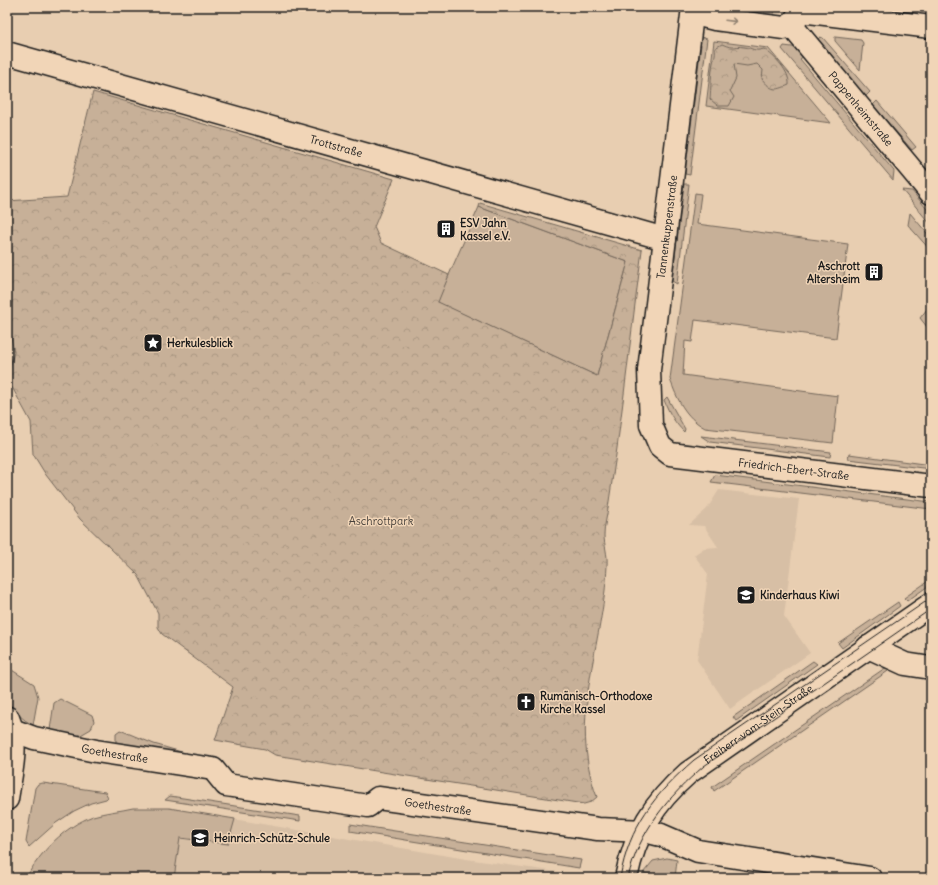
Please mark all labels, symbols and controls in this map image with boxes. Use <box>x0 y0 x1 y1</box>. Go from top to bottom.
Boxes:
one-way arrow <box>724 17 737 25</box>
street label: Pappenheimstraße <box>826 68 896 149</box>
street label: Trottstraße <box>308 132 364 160</box>
street label: Tannenkuppenstraße <box>654 174 680 280</box>
place label: ESV Jahn Kassel e.V. <box>460 216 510 243</box>
building icon: ESV Jahn Kassel e.V. <box>435 218 457 240</box>
place label: Aschrott Altersheim <box>807 259 860 286</box>
building icon: Aschrott Altersheim <box>863 261 885 283</box>
place icon: Herkulesblick <box>142 332 164 354</box>
place label: Herkulesblick <box>167 336 233 350</box>
street label: Friedrich-Ebert-Straße <box>737 455 850 483</box>
park label: Aschrottpark <box>349 514 414 528</box>
school or university icon: Kinderhaus Kiwi <box>735 584 757 606</box>
place label: Kinderhaus Kiwi <box>760 588 839 602</box>
street label: Freiherr-vom-Stein-Straße <box>701 681 816 767</box>
place label: Rumänisch-Orthodoxe Kirche Kassel <box>540 689 652 716</box>
church icon: Rumänisch-Orthodoxe Kirche Kassel <box>515 691 537 713</box>
street label: Goethestraße <box>80 741 149 766</box>
street label: Goethestraße <box>404 795 472 818</box>
school or university icon: Heinrich-Schütz-Schule <box>189 827 211 849</box>
place label: Heinrich-Schütz-Schule <box>214 831 330 845</box>

